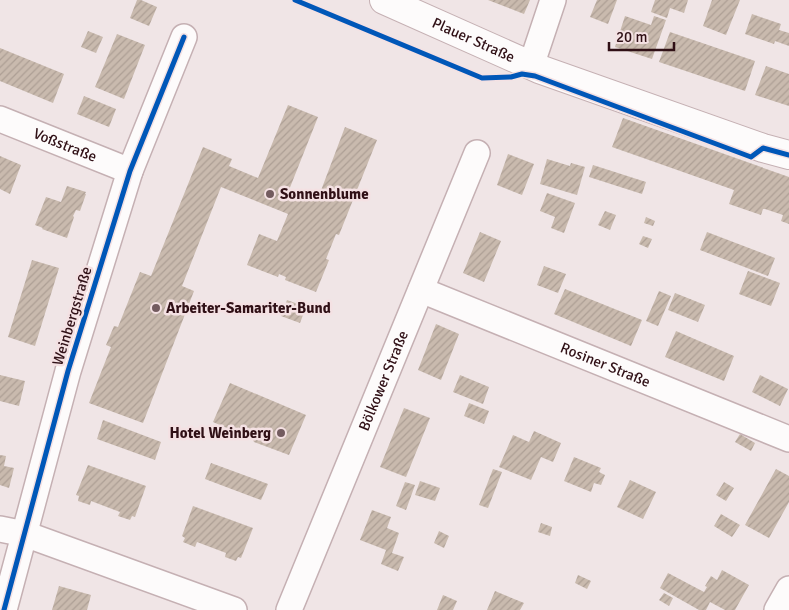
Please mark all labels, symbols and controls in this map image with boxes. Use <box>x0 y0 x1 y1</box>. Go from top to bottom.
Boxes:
street label: Plauer Straße <box>429 14 518 66</box>
scale bar <box>609 20 674 52</box>
text: 20 m <box>616 28 647 46</box>
street label: Voßstraße <box>31 124 99 166</box>
place label: Sonnenblume <box>280 185 369 203</box>
marker: Sonnenblume <box>264 188 276 200</box>
street label: Weinbergstraße <box>48 264 96 368</box>
place label: Arbeiter-Samariter-Bund <box>166 299 331 317</box>
marker: Arbeiter-Samariter-Bund <box>150 302 162 314</box>
street label: Bölkower Straße <box>355 328 412 433</box>
street label: Rosiner Straße <box>558 338 653 391</box>
place label: Hotel Weinberg <box>170 424 271 442</box>
marker: Hotel Weinberg <box>275 427 287 439</box>

